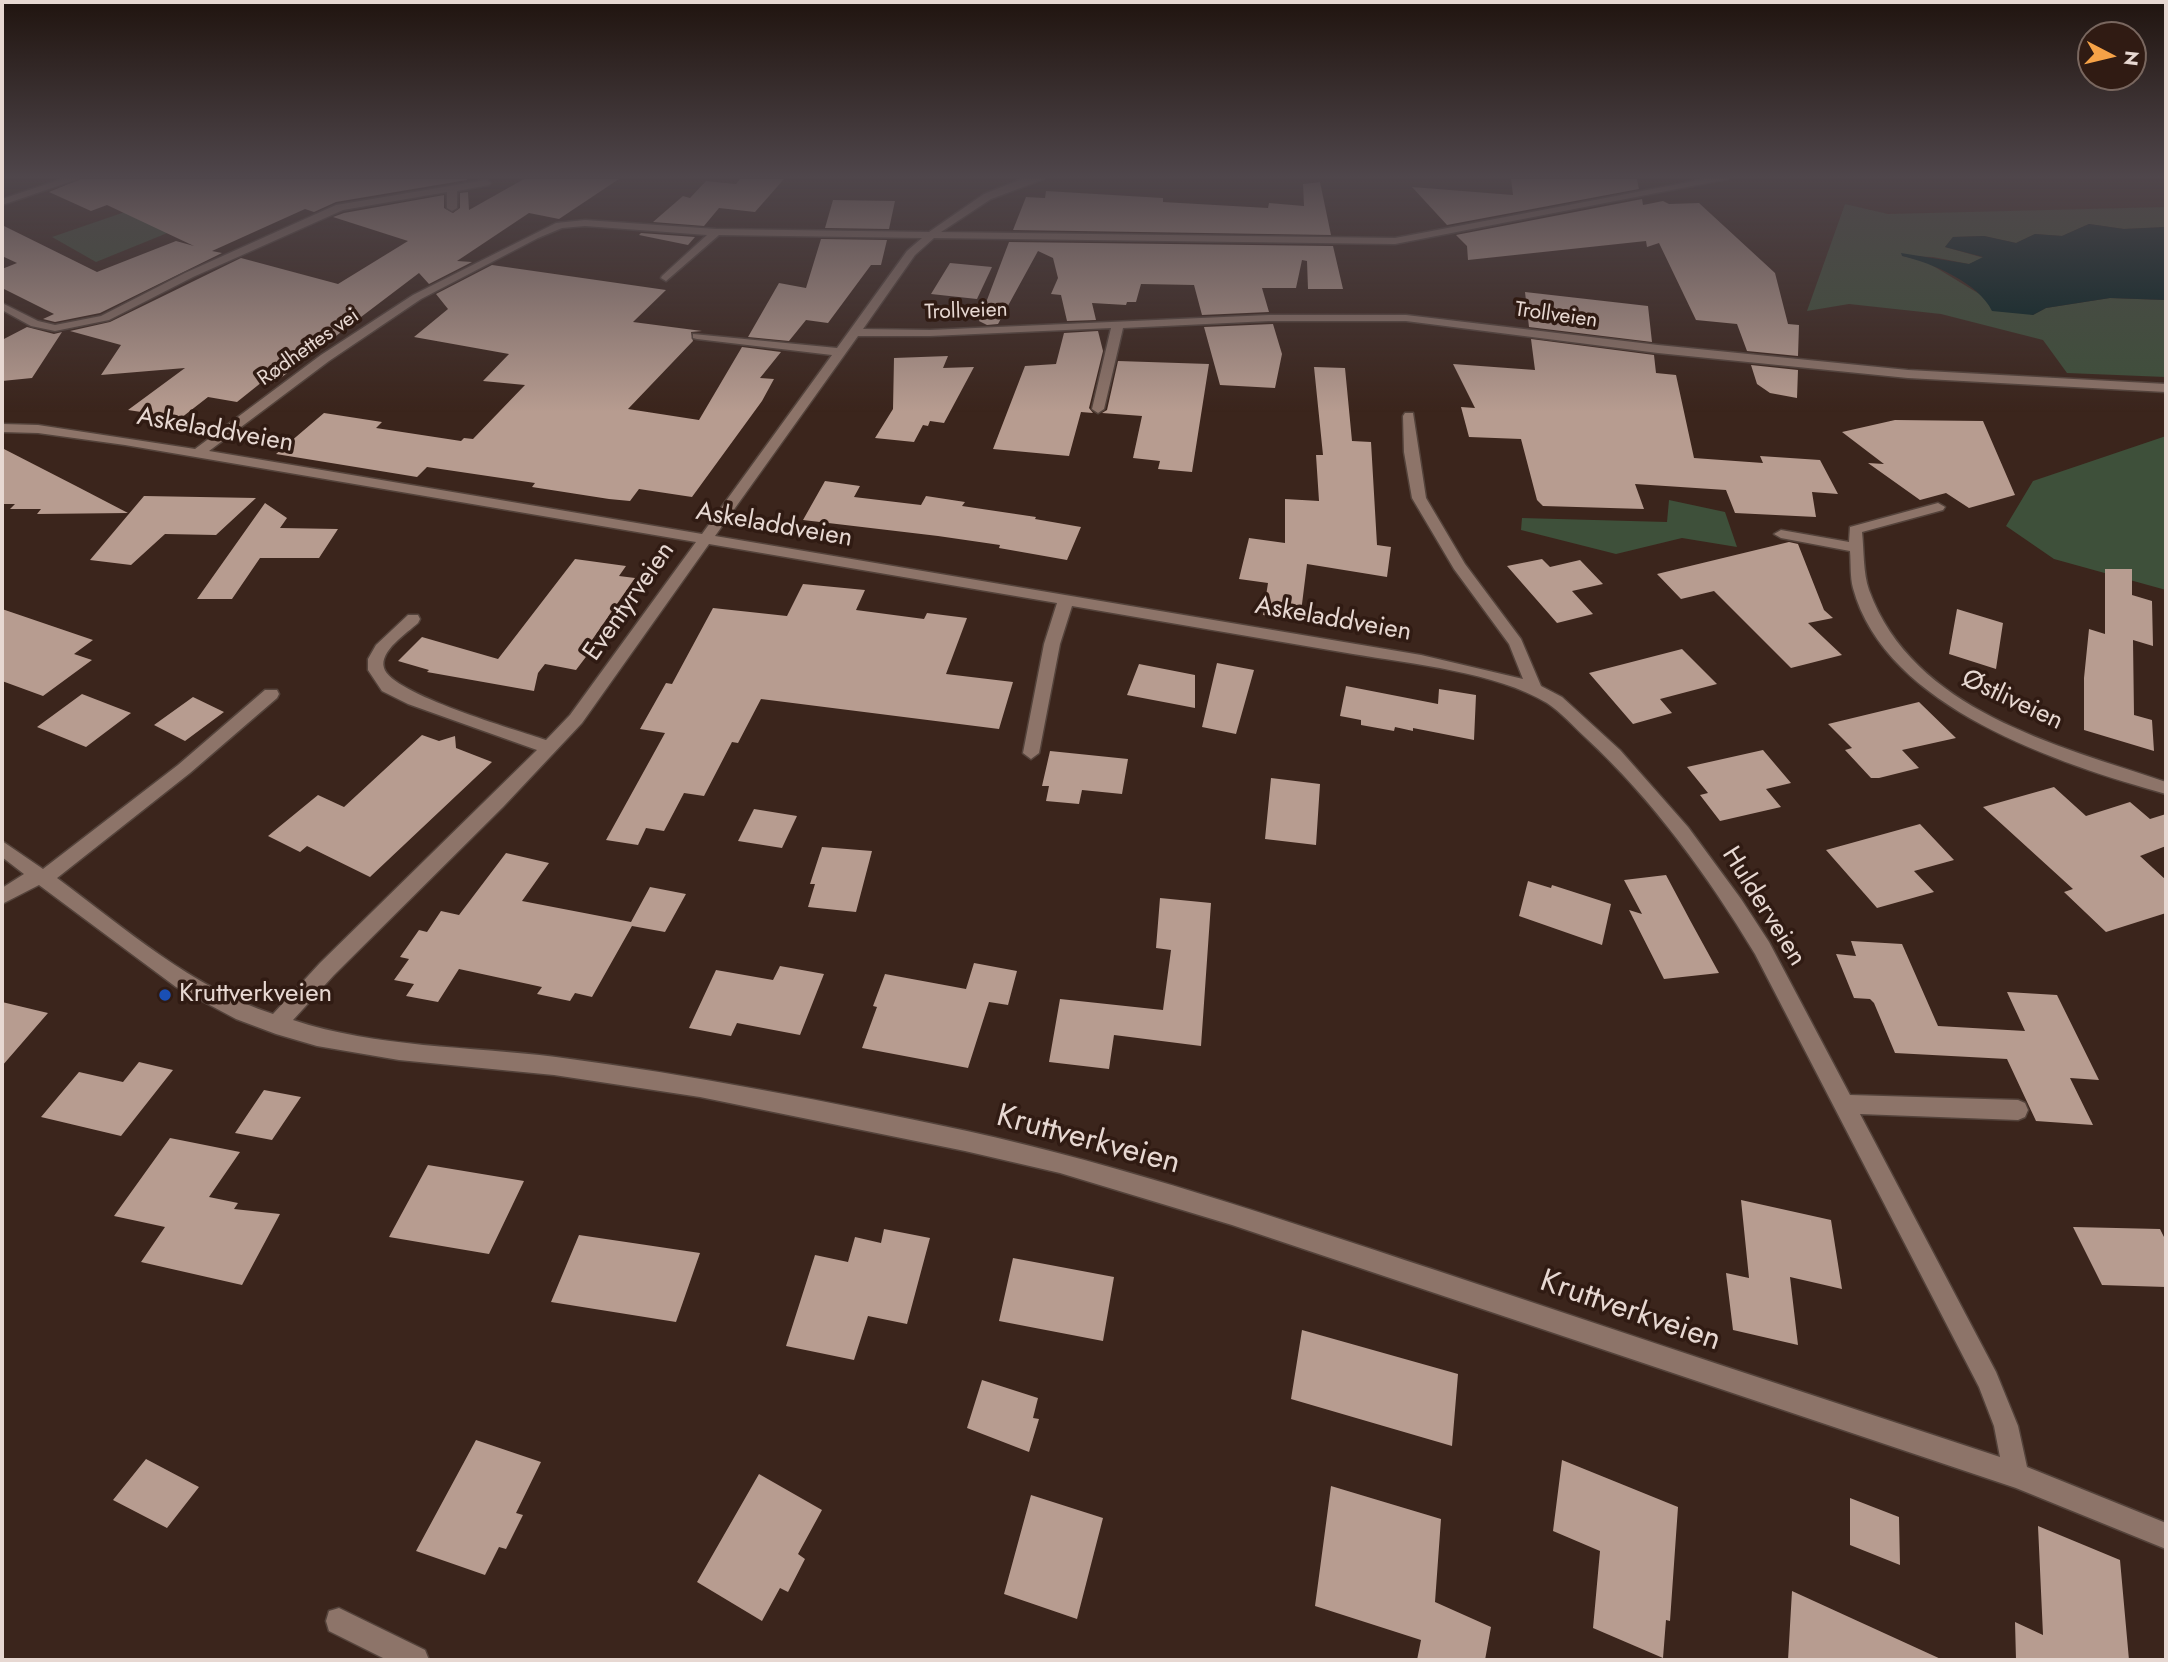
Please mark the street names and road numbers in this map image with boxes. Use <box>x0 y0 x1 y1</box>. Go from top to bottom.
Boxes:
street label: Trollveien <box>924 298 1008 326</box>
street label: Trollveien <box>1513 298 1599 334</box>
street label: Rødhettes vei <box>253 304 365 392</box>
street label: Askeladdveien <box>134 402 296 460</box>
street label: Askeladdveien <box>693 497 855 555</box>
street label: Eventyrveien <box>578 537 682 667</box>
street label: Askeladdveien <box>1252 591 1414 649</box>
street label: Østliveien <box>1956 664 2068 738</box>
street label: Hulderveien <box>1714 842 1812 972</box>
street label: Kruttverkveien <box>992 1098 1184 1184</box>
street label: Kruttverkveien <box>1535 1263 1725 1361</box>

